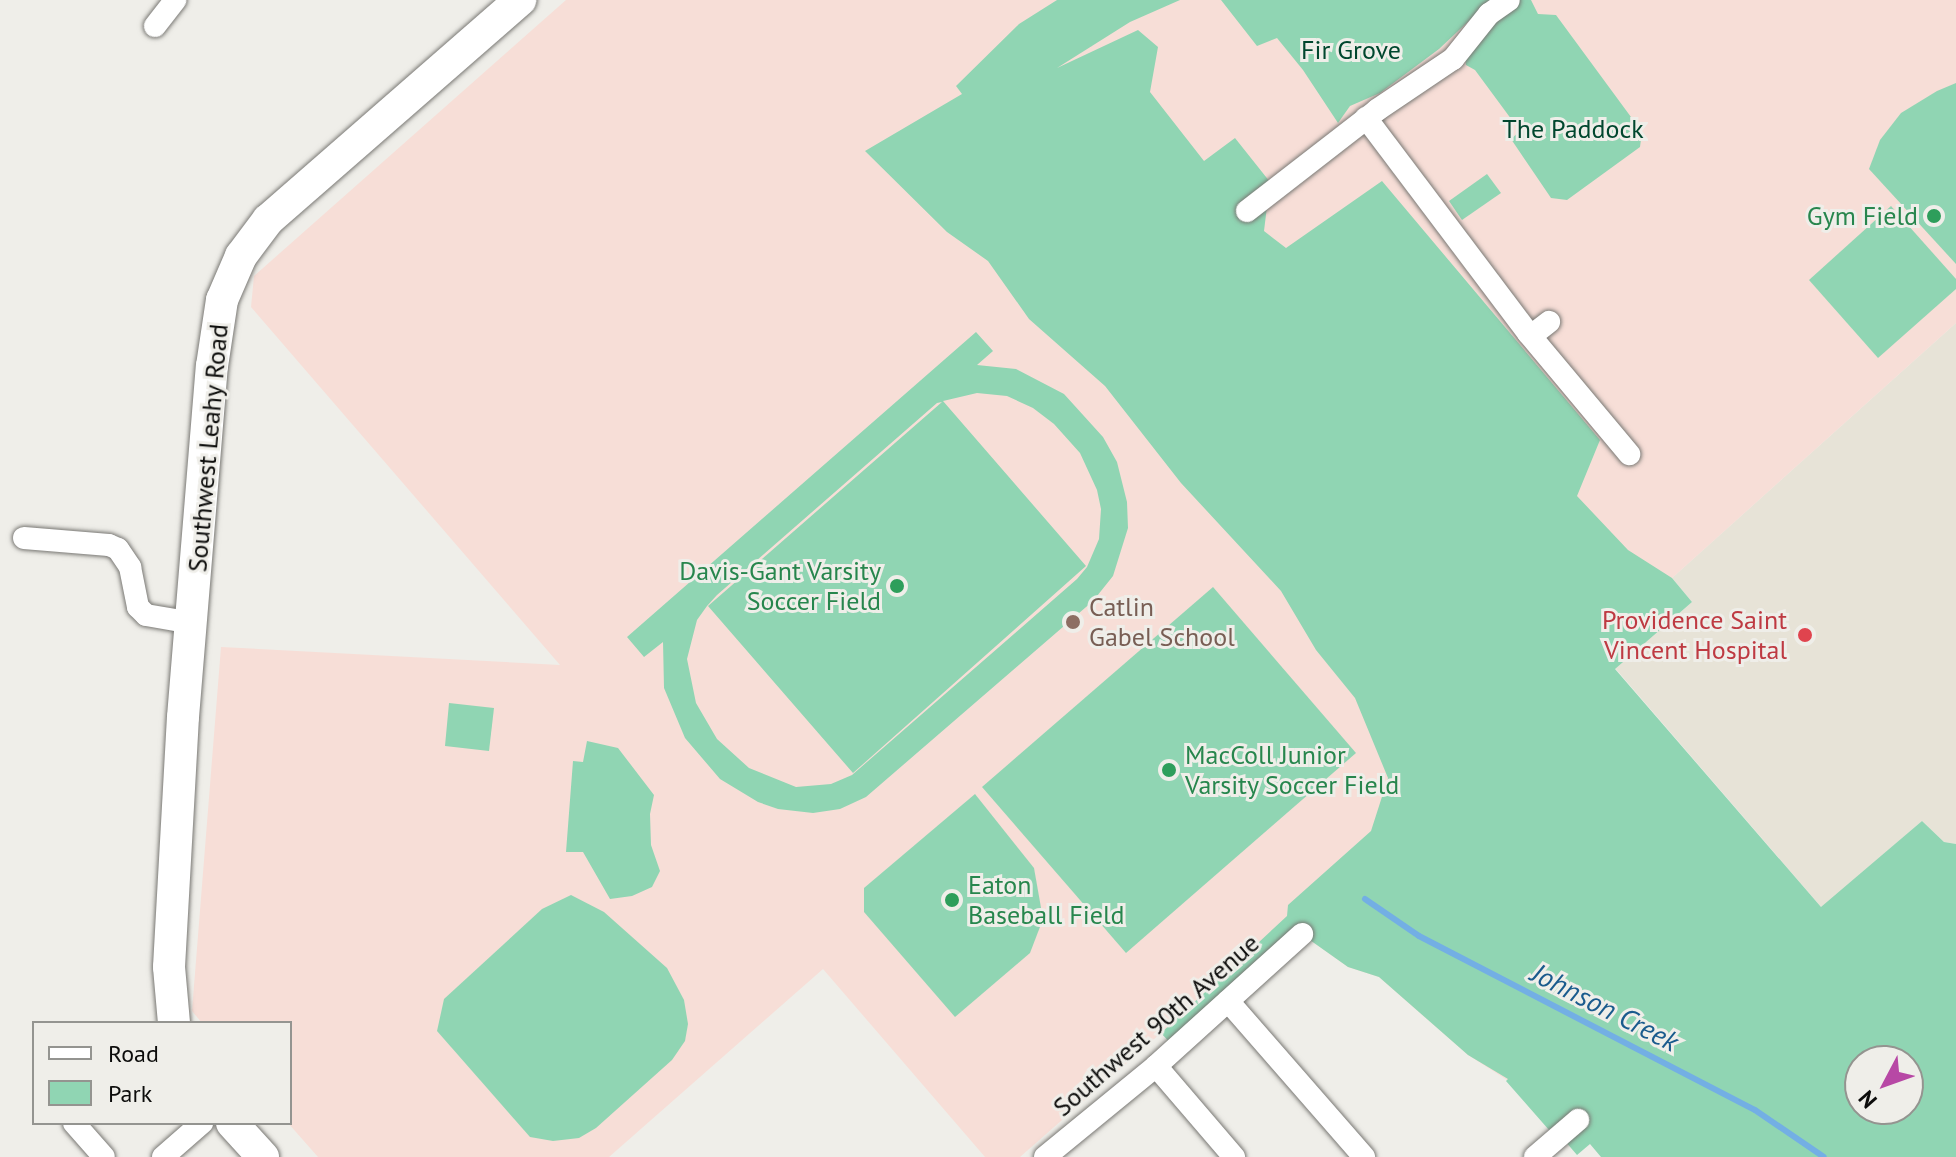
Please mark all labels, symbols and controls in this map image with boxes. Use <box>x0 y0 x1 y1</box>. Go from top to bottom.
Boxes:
park label: Fir Grove <box>1301 34 1401 66</box>
park label: The Paddock <box>1502 113 1644 145</box>
place label: Gym Field <box>1807 200 1918 232</box>
marker: Gym Field <box>1925 207 1943 225</box>
street label: Southwest Leahy Road <box>182 322 234 574</box>
place label: Davis-Gant Varsity Soccer Field <box>678 555 881 616</box>
marker: Davis-Gant Varsity Soccer Field <box>888 577 906 595</box>
place label: Catlin Gabel School <box>1089 591 1235 652</box>
place label: Providence Saint Vincent Hospital <box>1602 604 1787 666</box>
marker: Catlin Gabel School <box>1064 613 1082 631</box>
marker: Providence Saint Vincent Hospital <box>1794 624 1816 646</box>
place label: MacColl Junior Varsity Soccer Field <box>1185 739 1400 800</box>
marker: MacColl Junior Varsity Soccer Field <box>1160 761 1178 779</box>
place label: Eaton Baseball Field <box>968 869 1124 930</box>
marker: Eaton Baseball Field <box>943 891 961 909</box>
street label: Southwest 90th Avenue <box>1047 927 1265 1123</box>
water label: Johnson Creek <box>1526 956 1684 1058</box>
legend <box>32 1021 292 1125</box>
text: Road <box>108 1038 159 1069</box>
north arrow <box>1844 1045 1924 1125</box>
text: Park <box>108 1078 152 1109</box>
text: N <box>1852 1085 1883 1114</box>

